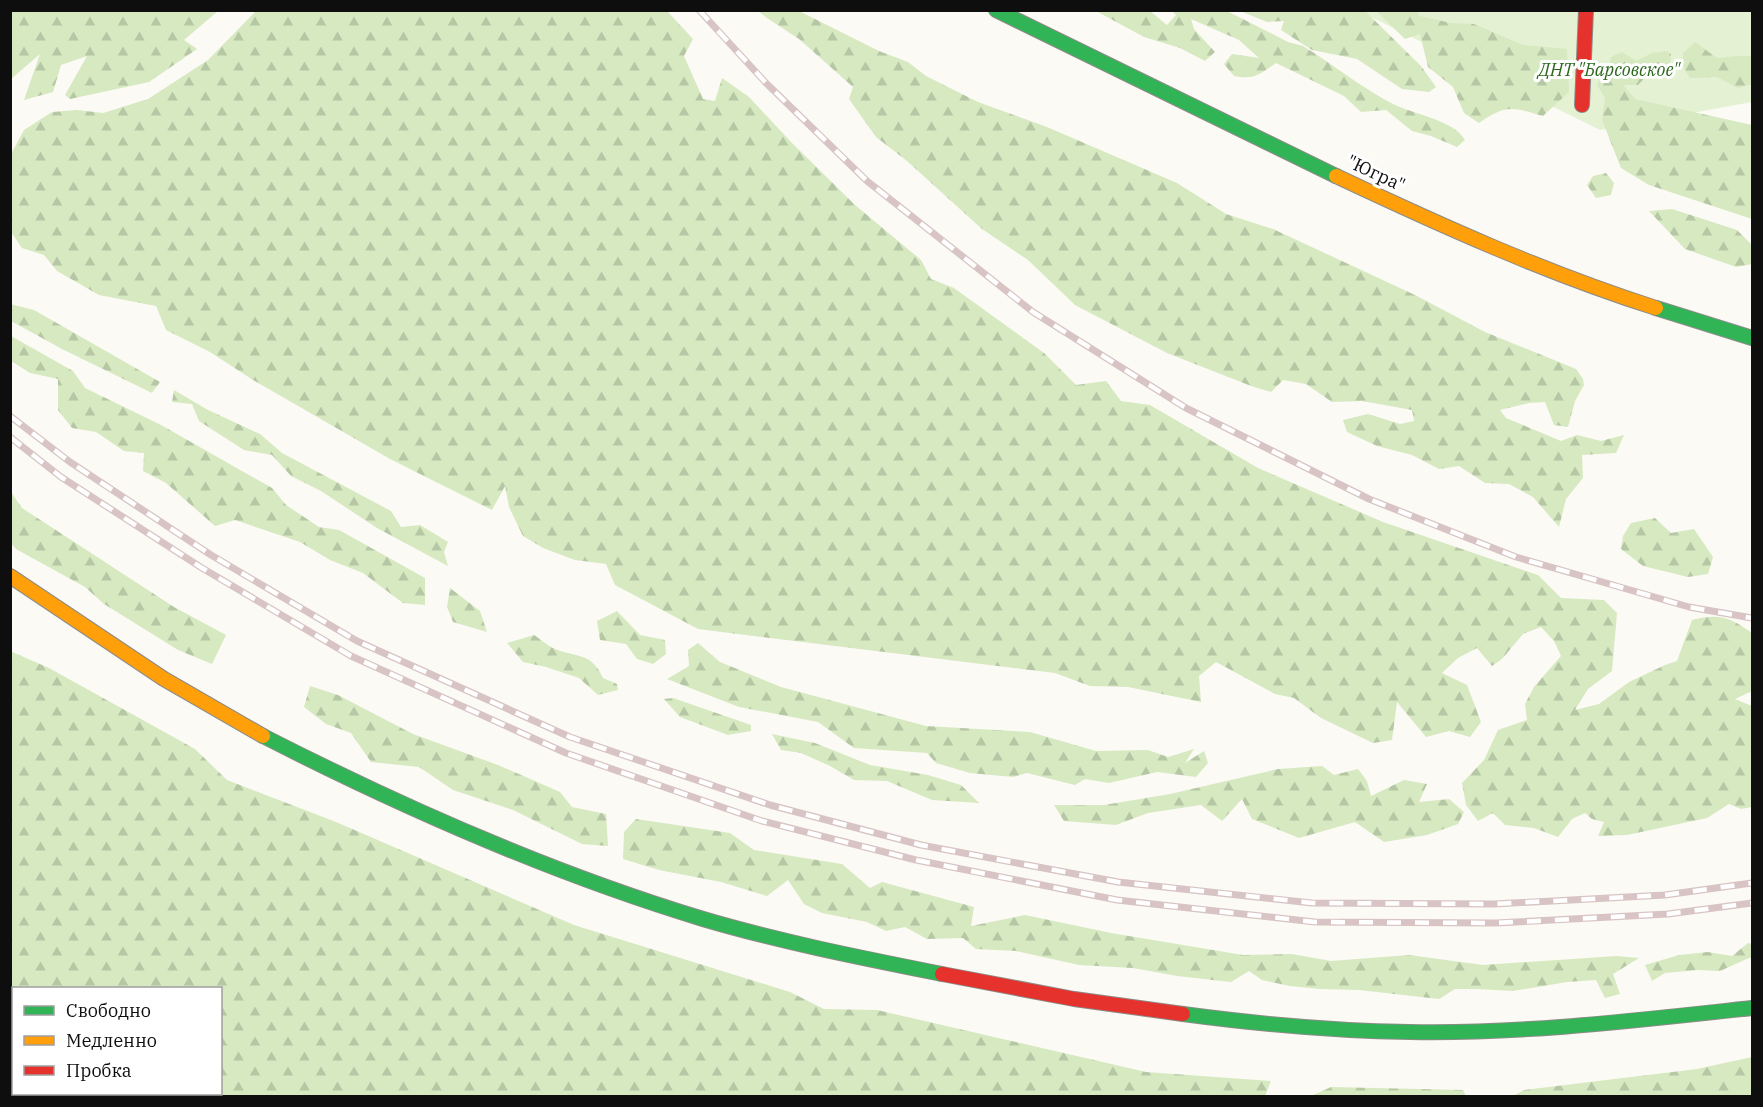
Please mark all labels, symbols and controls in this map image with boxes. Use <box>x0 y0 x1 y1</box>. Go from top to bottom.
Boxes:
park label: ДНТ "Барсовское" <box>1536 58 1681 81</box>
street label: "Югра" <box>1343 150 1409 196</box>
legend <box>12 987 222 1095</box>
text: Свободно <box>66 999 151 1022</box>
text: Медленно <box>66 1029 157 1052</box>
text: Пробка <box>66 1059 132 1082</box>

